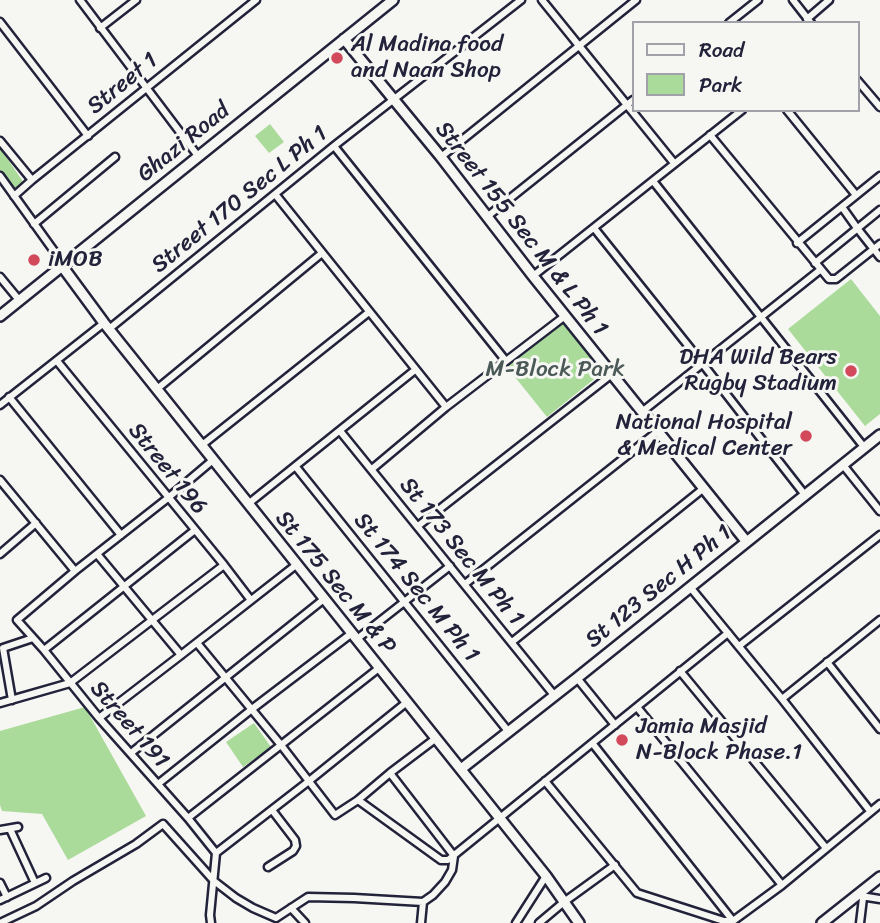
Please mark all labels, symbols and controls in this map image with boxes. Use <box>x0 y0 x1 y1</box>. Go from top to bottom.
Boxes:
legend <box>632 21 859 112</box>
place label: Al Madina food and Naan Shop <box>351 31 503 85</box>
text: Road <box>699 31 744 69</box>
street label: Street 1 <box>82 47 164 121</box>
marker: Al Madina food and Naan Shop <box>329 50 345 66</box>
text: Park <box>699 66 742 104</box>
street label: Ghazi Road <box>132 98 236 188</box>
street label: Street 155 Sec M & L Ph 1 <box>429 116 613 342</box>
street label: Street 170 Sec L Ph 1 <box>146 121 334 279</box>
place label: iMOB <box>48 246 103 274</box>
marker: iMOB <box>26 252 42 268</box>
place label: DHA Wild Bears Rugby Stadium <box>679 344 837 398</box>
park label: M-Block Park <box>485 356 625 384</box>
marker: DHA Wild Bears Rugby Stadium <box>843 363 859 379</box>
place label: National Hospital & Medical Center <box>616 409 792 463</box>
street label: Street 196 <box>122 418 212 520</box>
marker: National Hospital & Medical Center <box>798 428 814 444</box>
street label: St 173 Sec M Ph 1 <box>393 472 529 632</box>
street label: St 175 Sec M & P <box>269 506 401 660</box>
street label: St 174 Sec M Ph 1 <box>347 508 485 668</box>
street label: St 123 Sec H Ph 1 <box>580 520 738 654</box>
street label: Street 191 <box>84 676 174 774</box>
place label: Jamia Masjid N-Block Phase.1 <box>636 713 802 767</box>
marker: Jamia Masjid N-Block Phase.1 <box>614 732 630 748</box>

